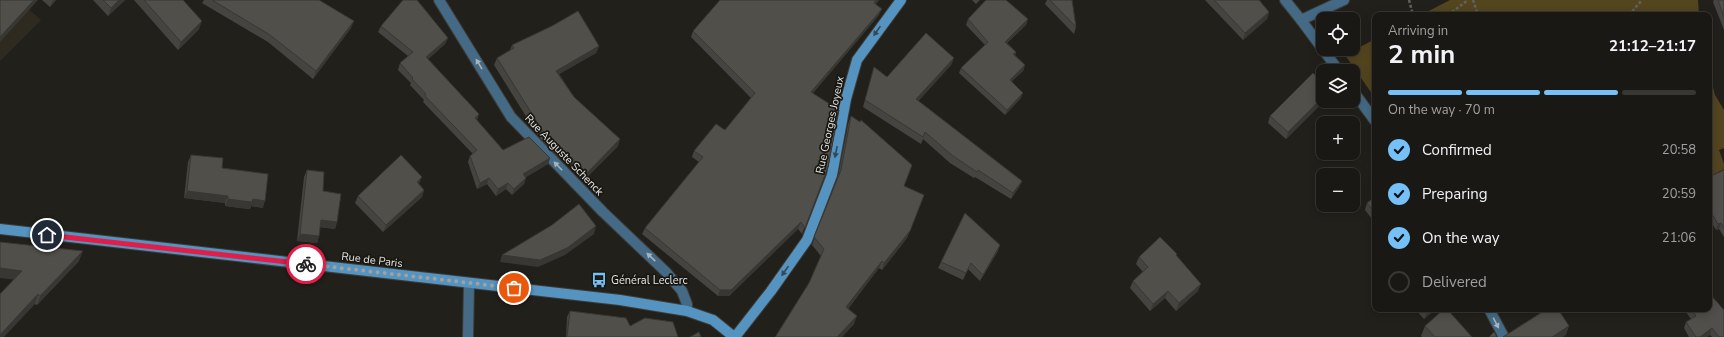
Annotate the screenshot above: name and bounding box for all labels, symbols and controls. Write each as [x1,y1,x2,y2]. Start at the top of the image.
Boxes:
map controls [1316,12,1360,212]
button: locate [1316,12,1360,56]
text: Arriving in [1388,22,1448,40]
one-way arrow [873,26,881,36]
text: 21:12–21:17 [1609,36,1696,56]
text: 2 min [1388,37,1455,72]
one-way arrow [475,58,482,70]
button: layers [1316,64,1360,108]
street label: Rue Georges Joyeux [812,75,848,175]
text: On the way · 70 m [1388,101,1495,119]
street label: Rue Auguste Schenck [521,111,607,199]
button: + [1316,116,1360,160]
icon: check [1388,139,1410,161]
text: Confirmed [1422,140,1492,160]
text: 20:58 [1662,141,1696,159]
one-way arrow [833,146,839,158]
one-way arrow [553,161,563,171]
button: − [1316,168,1360,212]
icon: check [1388,183,1410,205]
text: Preparing [1422,184,1487,204]
text: 20:59 [1662,185,1696,203]
pin [30,218,64,252]
icon: home [36,224,58,246]
icon: check [1388,227,1410,249]
text: On the way [1422,228,1500,248]
text: 21:06 [1662,229,1696,247]
courier [286,244,326,284]
street label: Rue de Paris [341,249,403,271]
icon: bike [295,253,317,275]
one-way arrow [646,253,656,262]
one-way arrow [781,265,789,276]
pin [497,271,531,305]
bus stop icon: Général Leclerc [590,271,608,289]
text: Delivered [1422,272,1487,292]
place label: Général Leclerc [611,273,688,288]
icon: bag [503,277,525,299]
one-way arrow [1493,317,1500,329]

